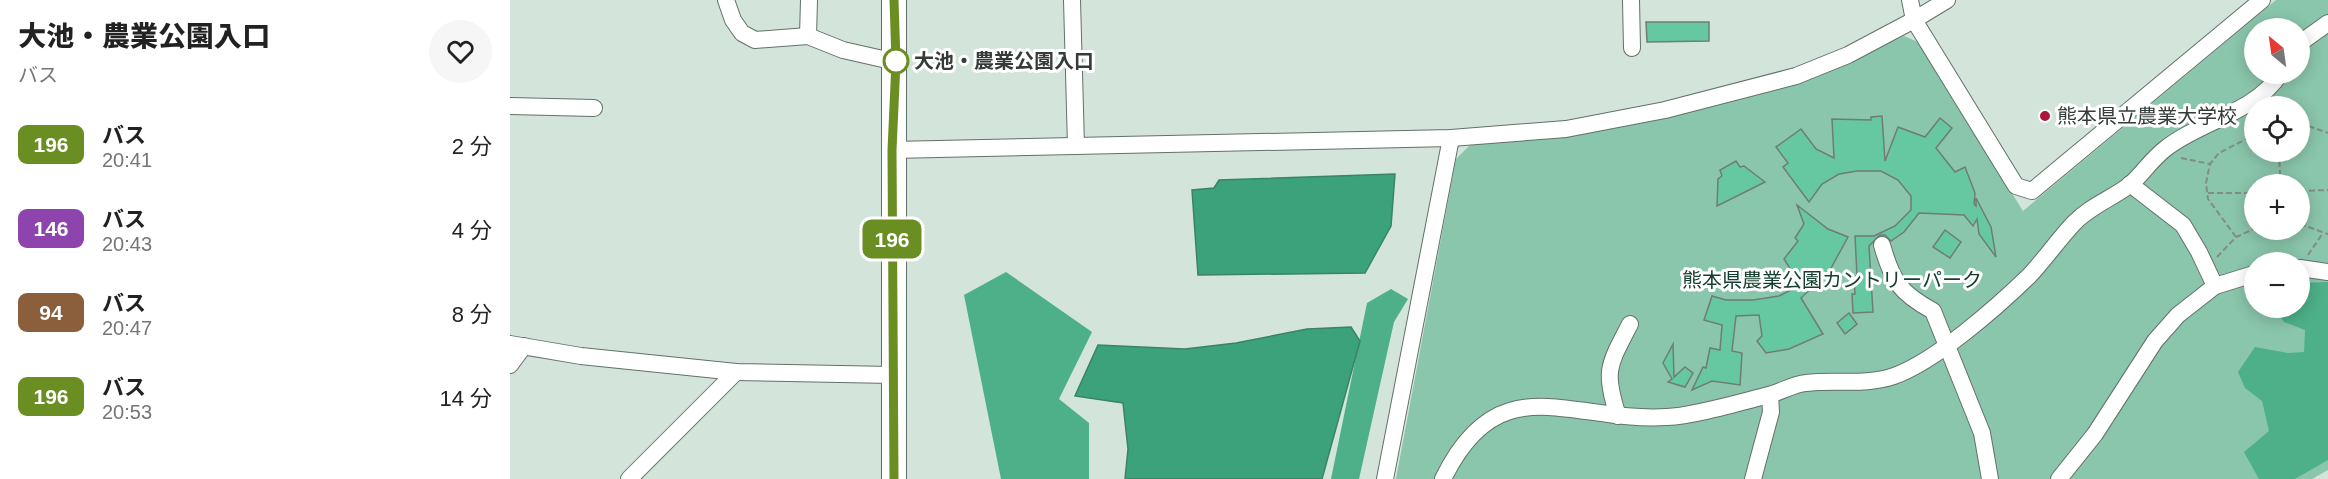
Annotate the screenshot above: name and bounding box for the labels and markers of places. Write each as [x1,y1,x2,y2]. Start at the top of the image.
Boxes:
marker: 大池・農業公園入口 [883,48,909,74]
place label: 大池・農業公園入口 [914,50,1094,72]
place label: 熊本県立農業大学校 [2057,105,2237,127]
marker: 熊本県立農業大学校 [2038,109,2052,123]

